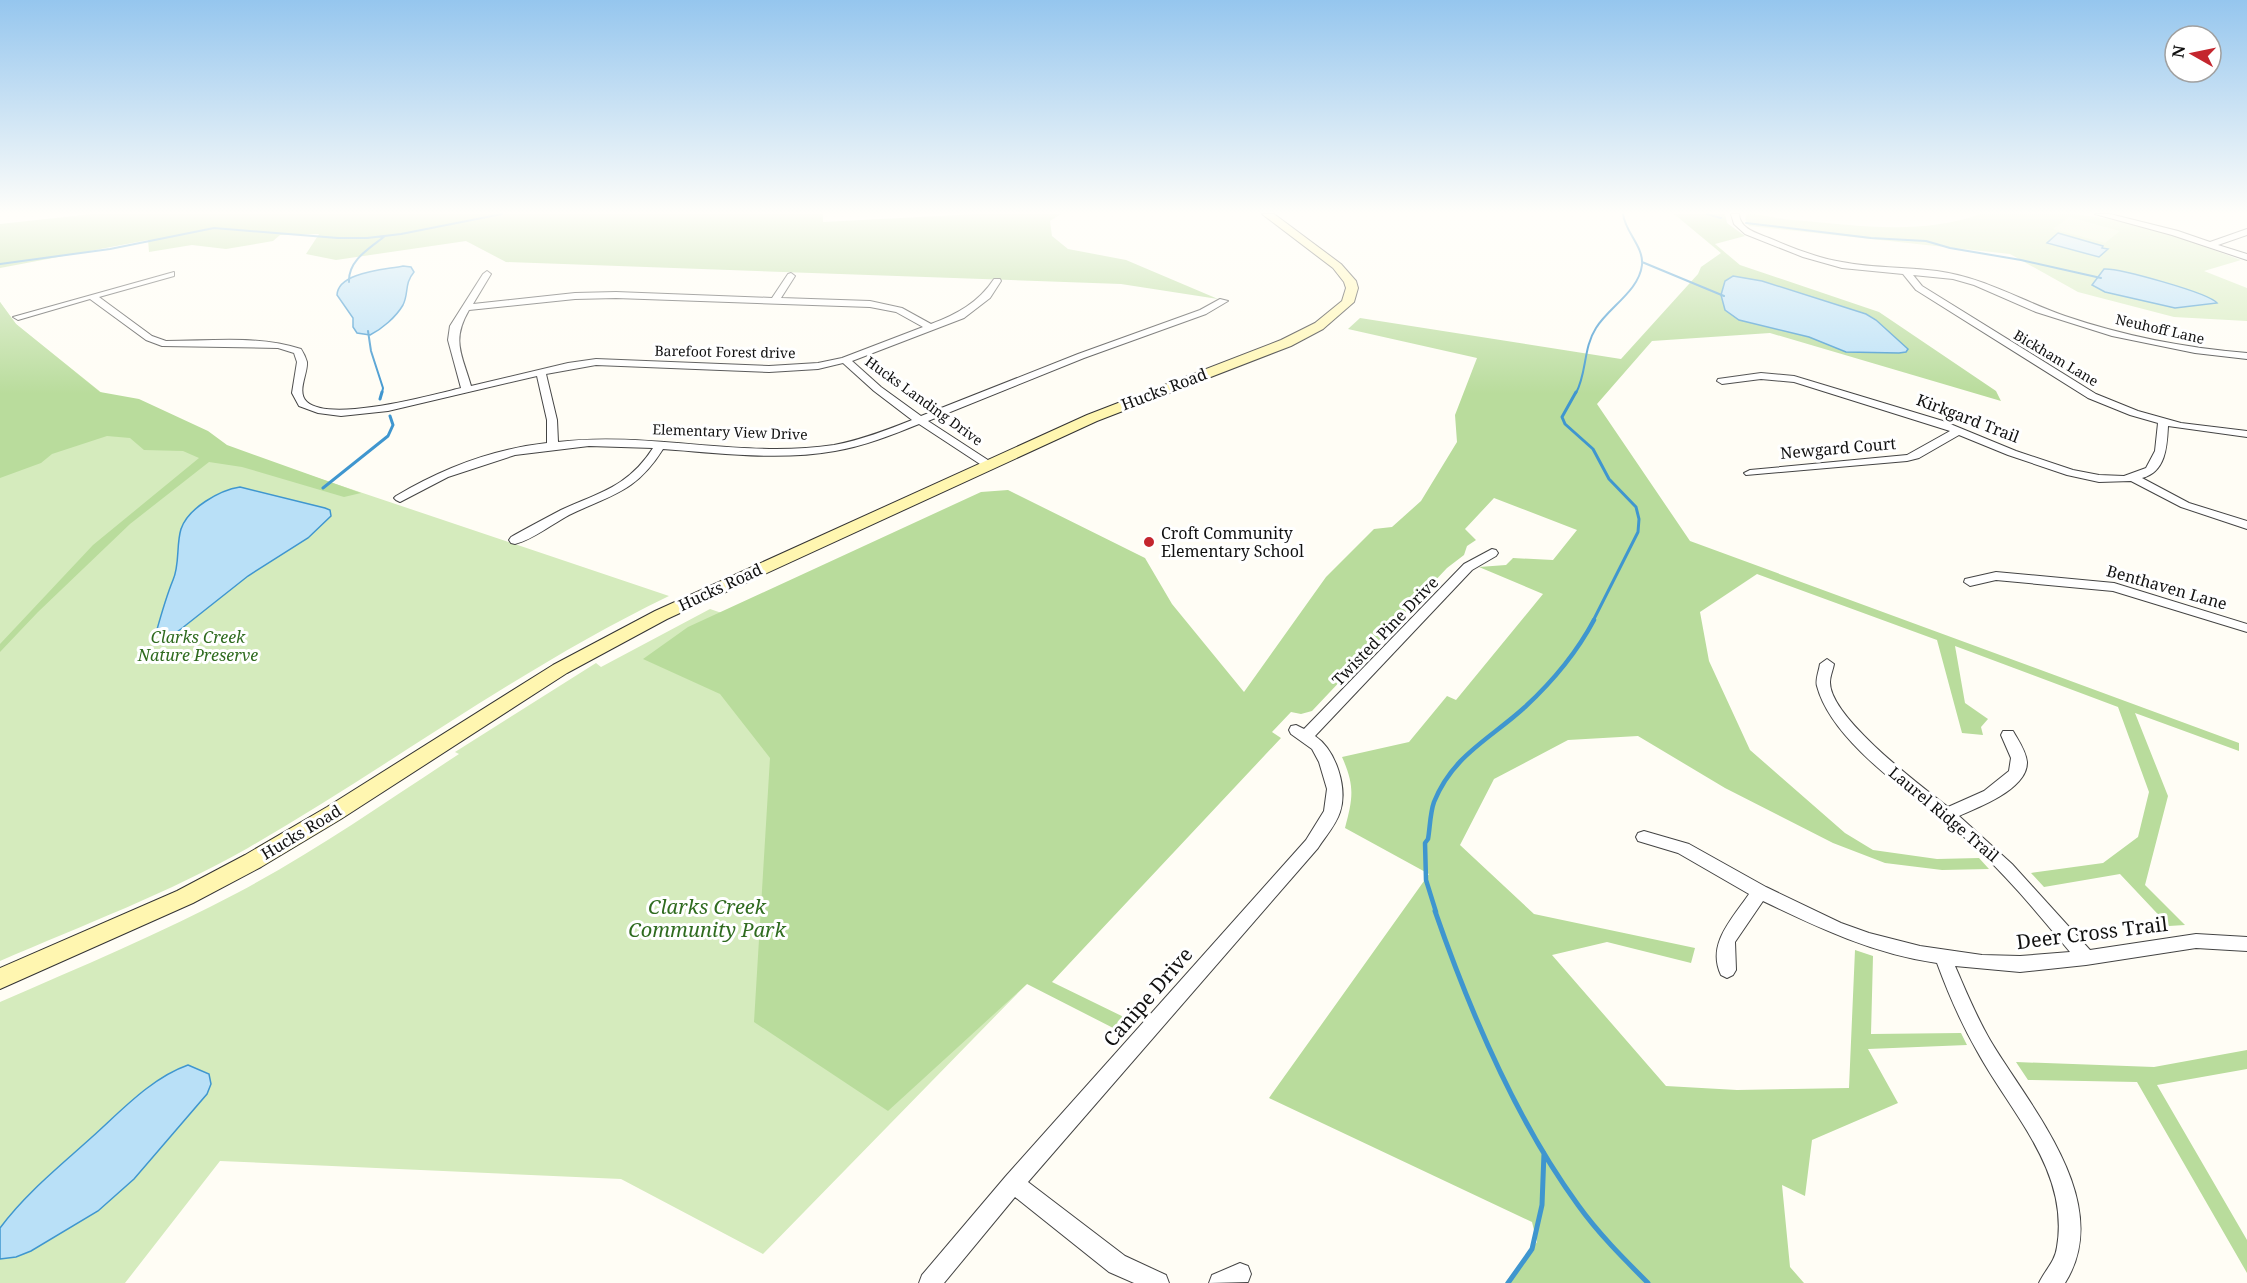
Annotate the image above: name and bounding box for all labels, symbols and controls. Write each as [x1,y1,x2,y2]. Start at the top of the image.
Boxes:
north arrow [2163,24,2223,84]
text: N [2166,43,2190,60]
street label: Neuhoff Lane [2114,309,2206,348]
street label: Bickham Lane [2010,325,2102,390]
street label: Barefoot Forest drive [654,341,796,362]
street label: Hucks Landing Drive [862,352,987,450]
street label: Hucks Road [1118,363,1210,415]
street label: Kirkgard Trail [1914,388,2022,448]
street label: Elementary View Drive [652,419,808,444]
street label: Newgard Court [1779,432,1897,464]
place label: Croft Community Elementary School [1161,522,1304,562]
marker: Croft Community Elementary School [1142,535,1156,549]
street label: Hucks Road [675,558,766,616]
street label: Benthaven Lane [2104,559,2230,615]
street label: Twisted Pine Drive [1327,572,1443,690]
park label: Clarks Creek Nature Preserve [137,626,258,666]
street label: Laurel Ridge Trail [1884,761,2004,867]
street label: Hucks Road [257,799,345,865]
park label: Clarks Creek Community Park [628,893,786,943]
street label: Deer Cross Trail [2015,910,2169,955]
street label: Canipe Drive [1097,941,1198,1052]

